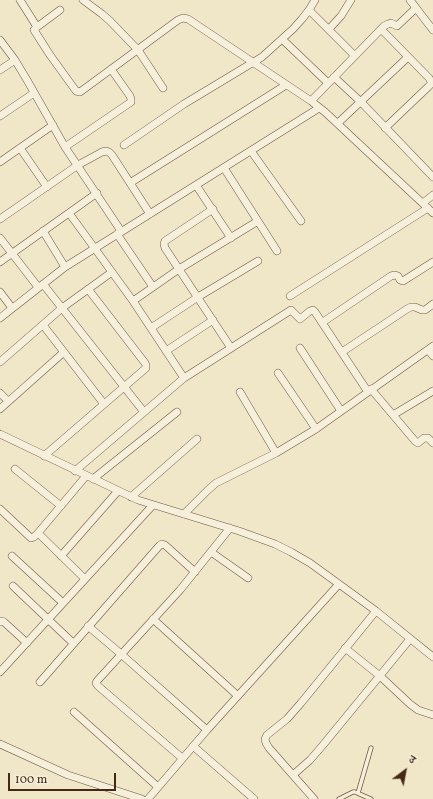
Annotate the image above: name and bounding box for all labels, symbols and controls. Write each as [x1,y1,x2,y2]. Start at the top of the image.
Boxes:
north arrow [385,751,425,791]
text: उ [405,753,418,768]
scale bar [10,765,118,791]
text: 100 m [15,772,47,788]

